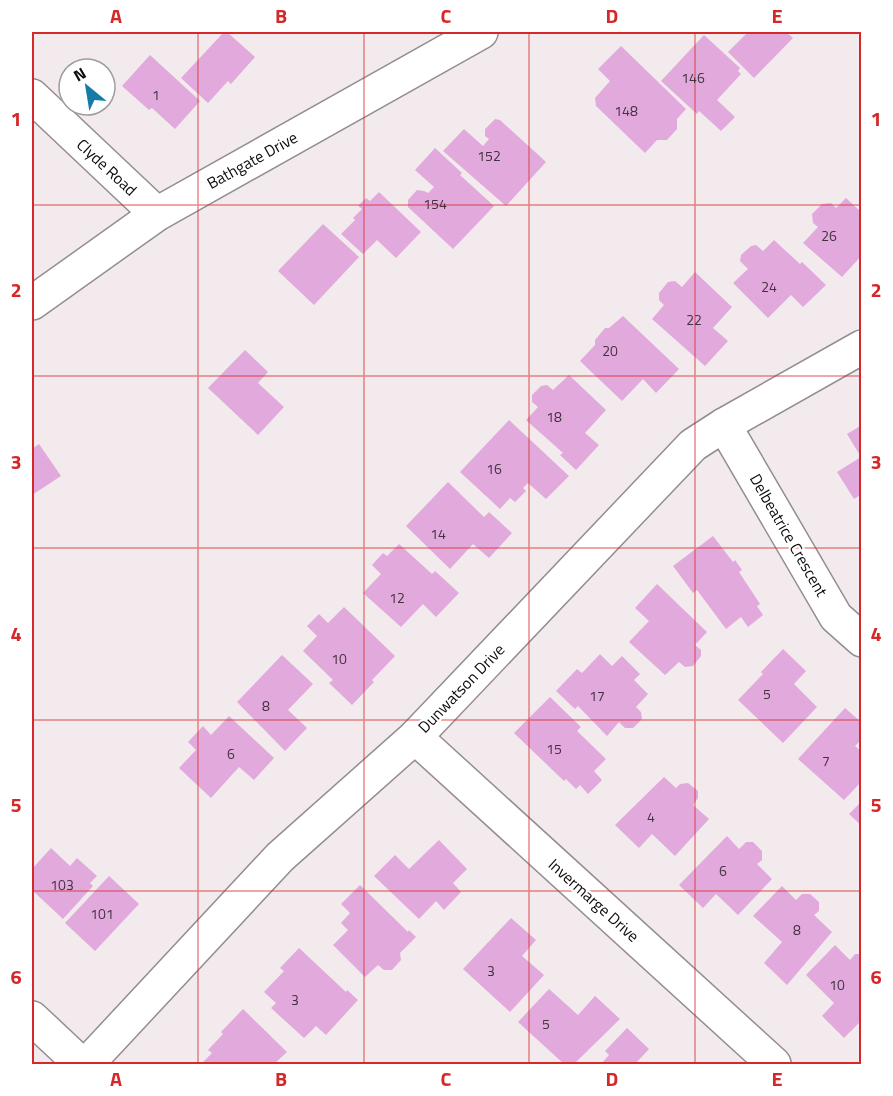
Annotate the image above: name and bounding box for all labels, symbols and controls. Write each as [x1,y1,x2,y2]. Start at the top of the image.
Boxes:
text: A [110,0,122,31]
text: B [275,0,287,31]
text: C [441,0,452,31]
text: D [606,0,618,31]
text: E [771,0,783,31]
north arrow [57,57,117,117]
text: N [69,61,90,87]
house number: 146 [681,67,705,88]
house number: 1 [152,84,160,105]
house number: 148 [614,100,638,121]
text: 1 [10,103,22,134]
text: 1 [870,103,882,134]
street label: Bathgate Drive [202,125,302,195]
street label: Clyde Road [71,133,143,201]
house number: 152 [477,145,501,166]
house number: 154 [423,193,447,214]
house number: 26 [821,225,837,246]
text: 2 [10,274,22,305]
text: 2 [870,274,882,305]
house number: 24 [761,276,777,297]
house number: 22 [686,309,702,330]
house number: 20 [602,340,618,361]
house number: 18 [546,406,562,427]
text: 3 [10,446,22,477]
text: 3 [870,446,882,477]
house number: 16 [486,458,502,479]
street label: Delbeatrice Crescent [744,469,834,601]
house number: 14 [430,523,446,544]
house number: 12 [389,587,405,608]
text: 4 [10,618,22,649]
text: 4 [870,618,882,649]
street label: Dunwatson Drive [412,638,510,738]
house number: 10 [331,648,347,669]
house number: 5 [763,683,771,704]
house number: 17 [589,685,605,706]
house number: 8 [262,695,270,716]
house number: 15 [546,738,562,759]
house number: 6 [227,743,235,764]
house number: 7 [822,750,830,771]
text: 5 [10,789,22,820]
text: 5 [870,789,882,820]
house number: 4 [647,806,655,827]
street label: Invermarge Drive [543,853,645,947]
house number: 6 [719,860,727,881]
house number: 103 [50,874,74,895]
house number: 101 [90,903,114,924]
house number: 8 [793,919,801,940]
house number: 3 [487,960,495,981]
text: 6 [10,961,22,992]
text: 6 [870,961,882,992]
house number: 10 [829,974,845,995]
house number: 3 [291,989,299,1010]
house number: 5 [542,1013,550,1034]
text: A [110,1063,122,1094]
text: B [275,1063,287,1094]
text: C [441,1063,452,1094]
text: D [606,1063,618,1094]
text: E [771,1063,783,1094]

